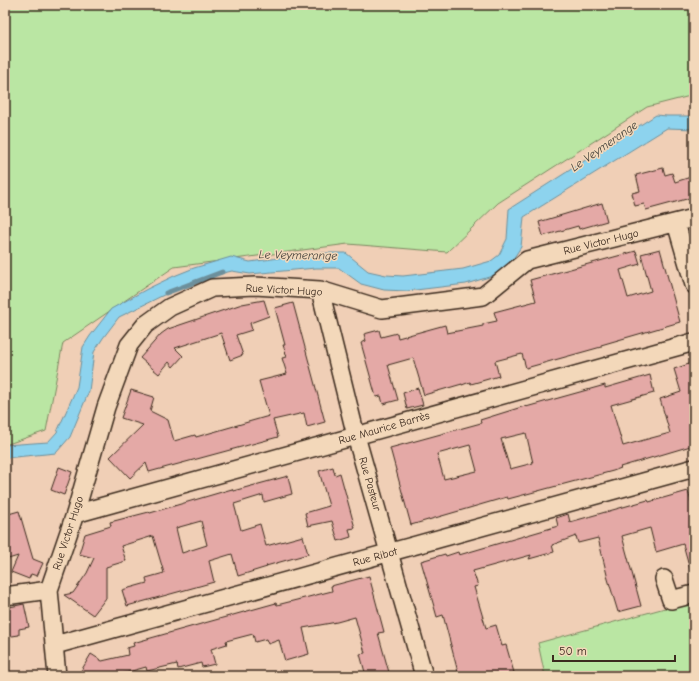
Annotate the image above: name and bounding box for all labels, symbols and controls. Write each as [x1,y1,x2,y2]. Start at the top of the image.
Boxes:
water label: Le Veymerange [568,118,640,174]
street label: Rue Victor Hugo [562,226,640,258]
water label: Le Veymerange [258,247,338,263]
street label: Rue Victor Hugo [245,281,323,299]
street label: Rue Maurice Barrès [337,409,431,447]
street label: Rue Pasteur [356,455,384,513]
street label: Rue Victor Hugo [50,494,86,572]
street label: Rue Ribot [352,545,399,569]
scale bar [553,637,675,663]
text: 50 m [559,644,587,658]

